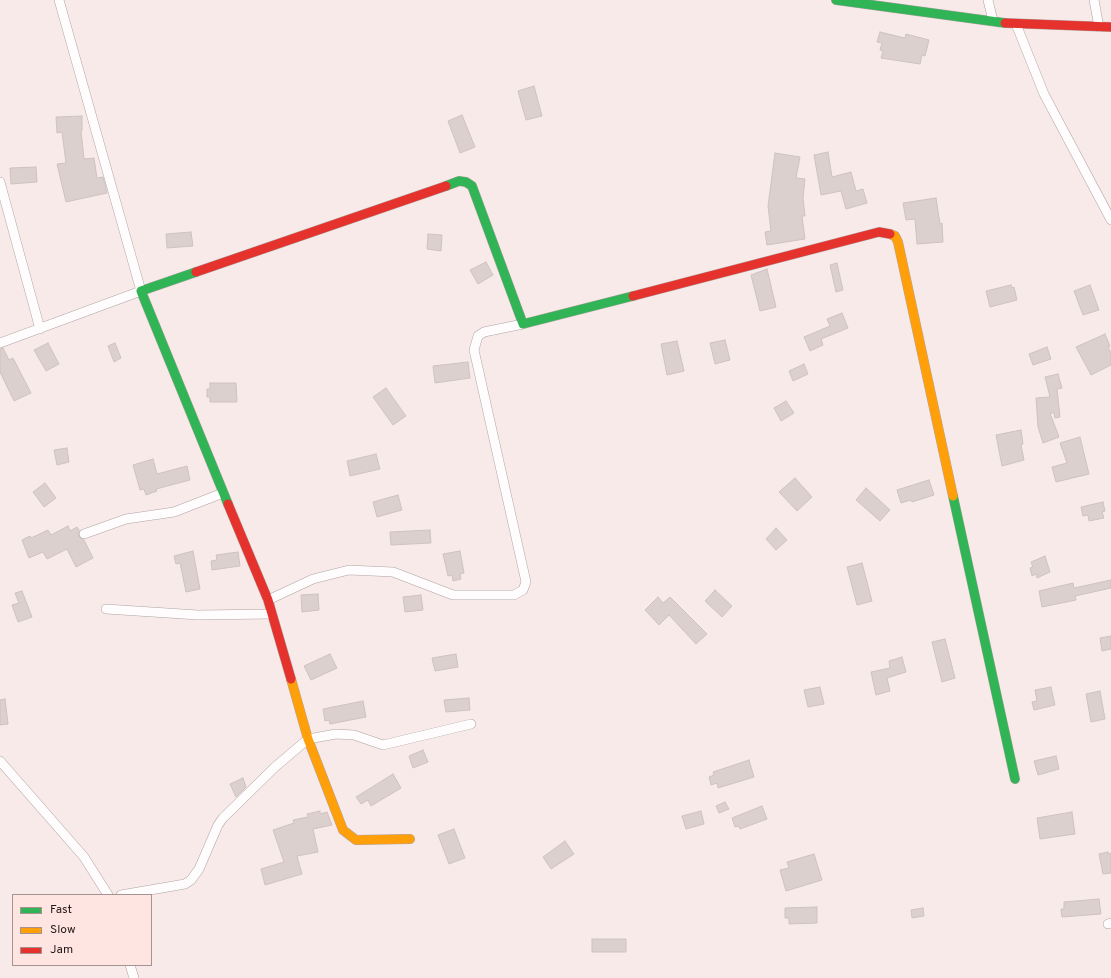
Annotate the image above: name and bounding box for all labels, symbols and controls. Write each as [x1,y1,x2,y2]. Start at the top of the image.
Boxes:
legend [12,894,152,966]
text: Fast [50,902,72,918]
text: Slow [50,922,76,938]
text: Jam [50,942,73,958]

